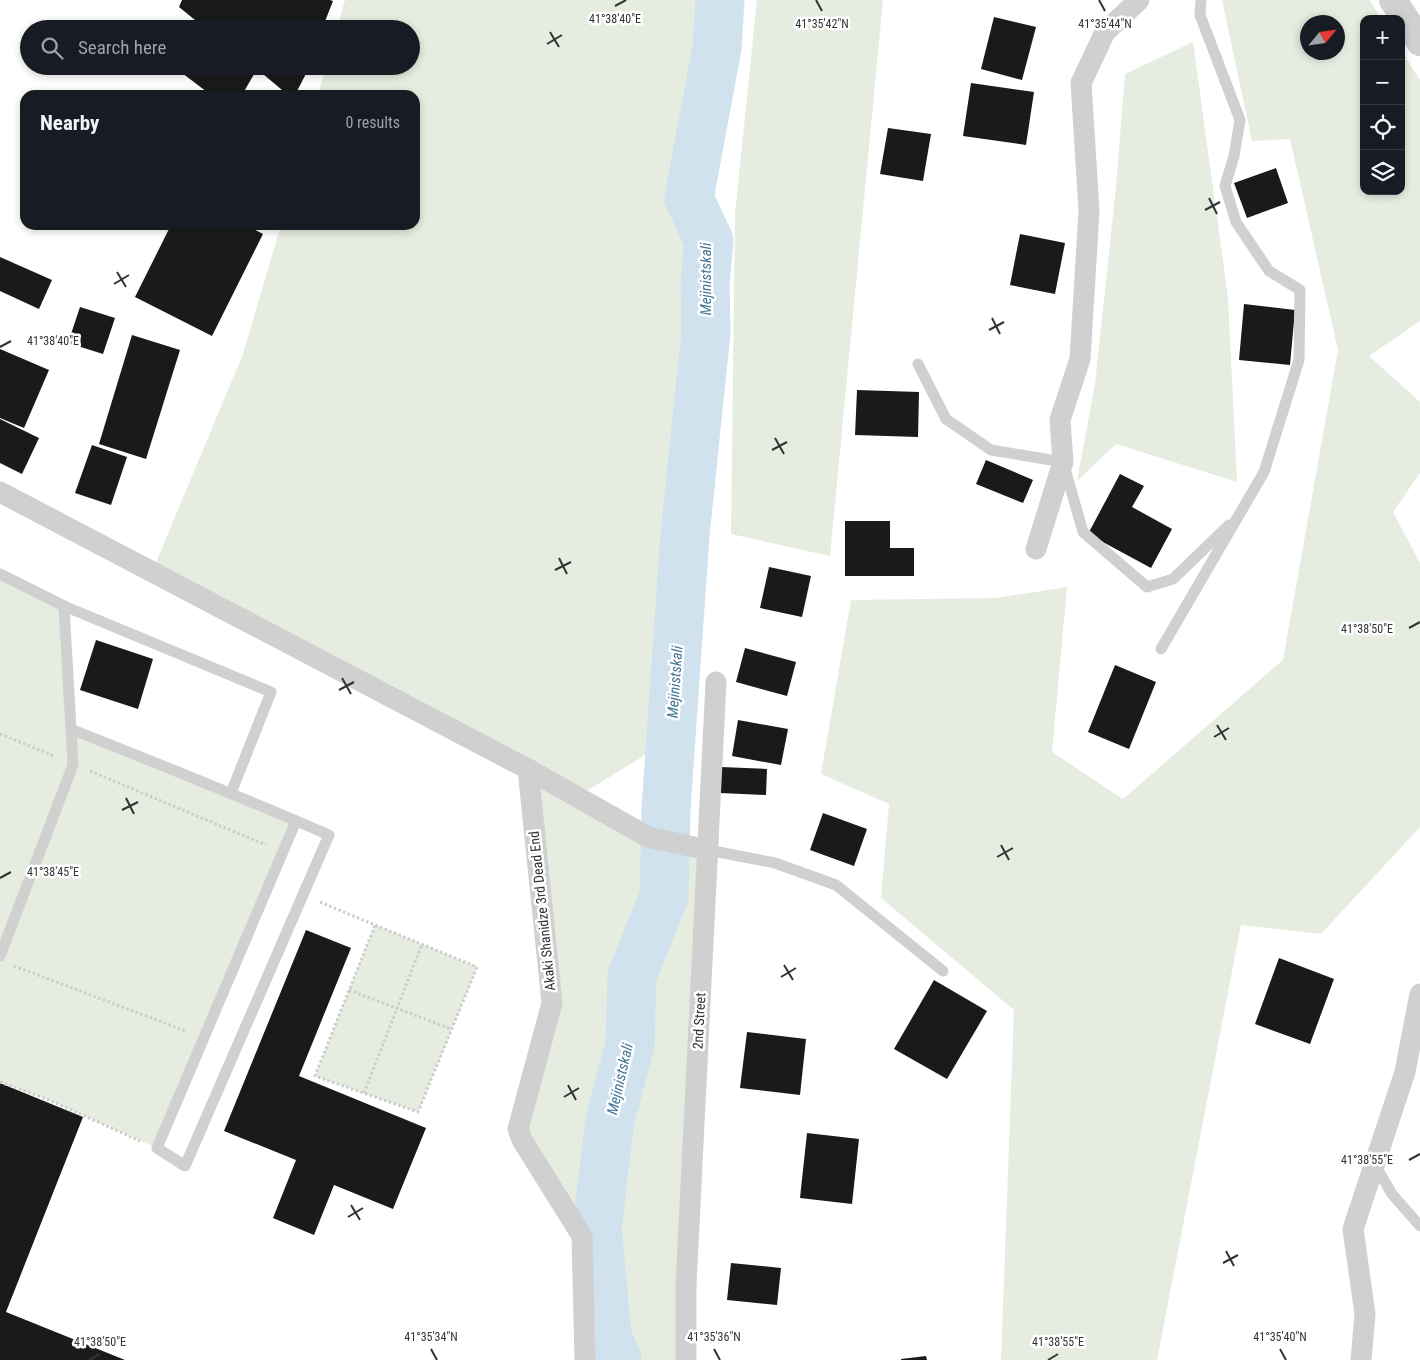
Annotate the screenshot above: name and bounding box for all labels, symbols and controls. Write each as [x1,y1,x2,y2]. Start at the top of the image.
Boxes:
text: 41°38'40"E [589,12,641,26]
north arrow [1300,15,1345,60]
map controls [1360,15,1405,195]
button: + [1360,15,1405,60]
text: 41°35'42"N [795,17,849,31]
text: 41°35'44"N [1078,17,1132,31]
search box [20,20,420,75]
icon: search [38,34,66,62]
text: Search here [78,36,166,59]
button: − [1360,60,1405,105]
button: locate [1360,105,1405,150]
text: Nearby [40,111,99,135]
text: 0 results [345,113,400,132]
button: layers [1360,150,1405,195]
water label: Mejinistskali [697,242,715,315]
text: 41°38'40"E [27,334,79,348]
text: 41°38'50"E [1341,622,1393,636]
water label: Mejinistskali [663,645,687,719]
street label: Akaki Shanidze 3rd Dead End [526,830,558,992]
text: 41°38'45"E [27,865,79,879]
street label: 2nd Street [690,992,708,1050]
water label: Mejinistskali [603,1041,637,1116]
text: 41°38'55"E [1341,1153,1393,1167]
text: 41°35'34"N [404,1330,458,1344]
text: 41°35'36"N [687,1330,741,1344]
text: 41°35'40"N [1253,1330,1307,1344]
text: 41°38'50"E [74,1335,126,1349]
text: 41°38'55"E [1032,1335,1084,1349]

